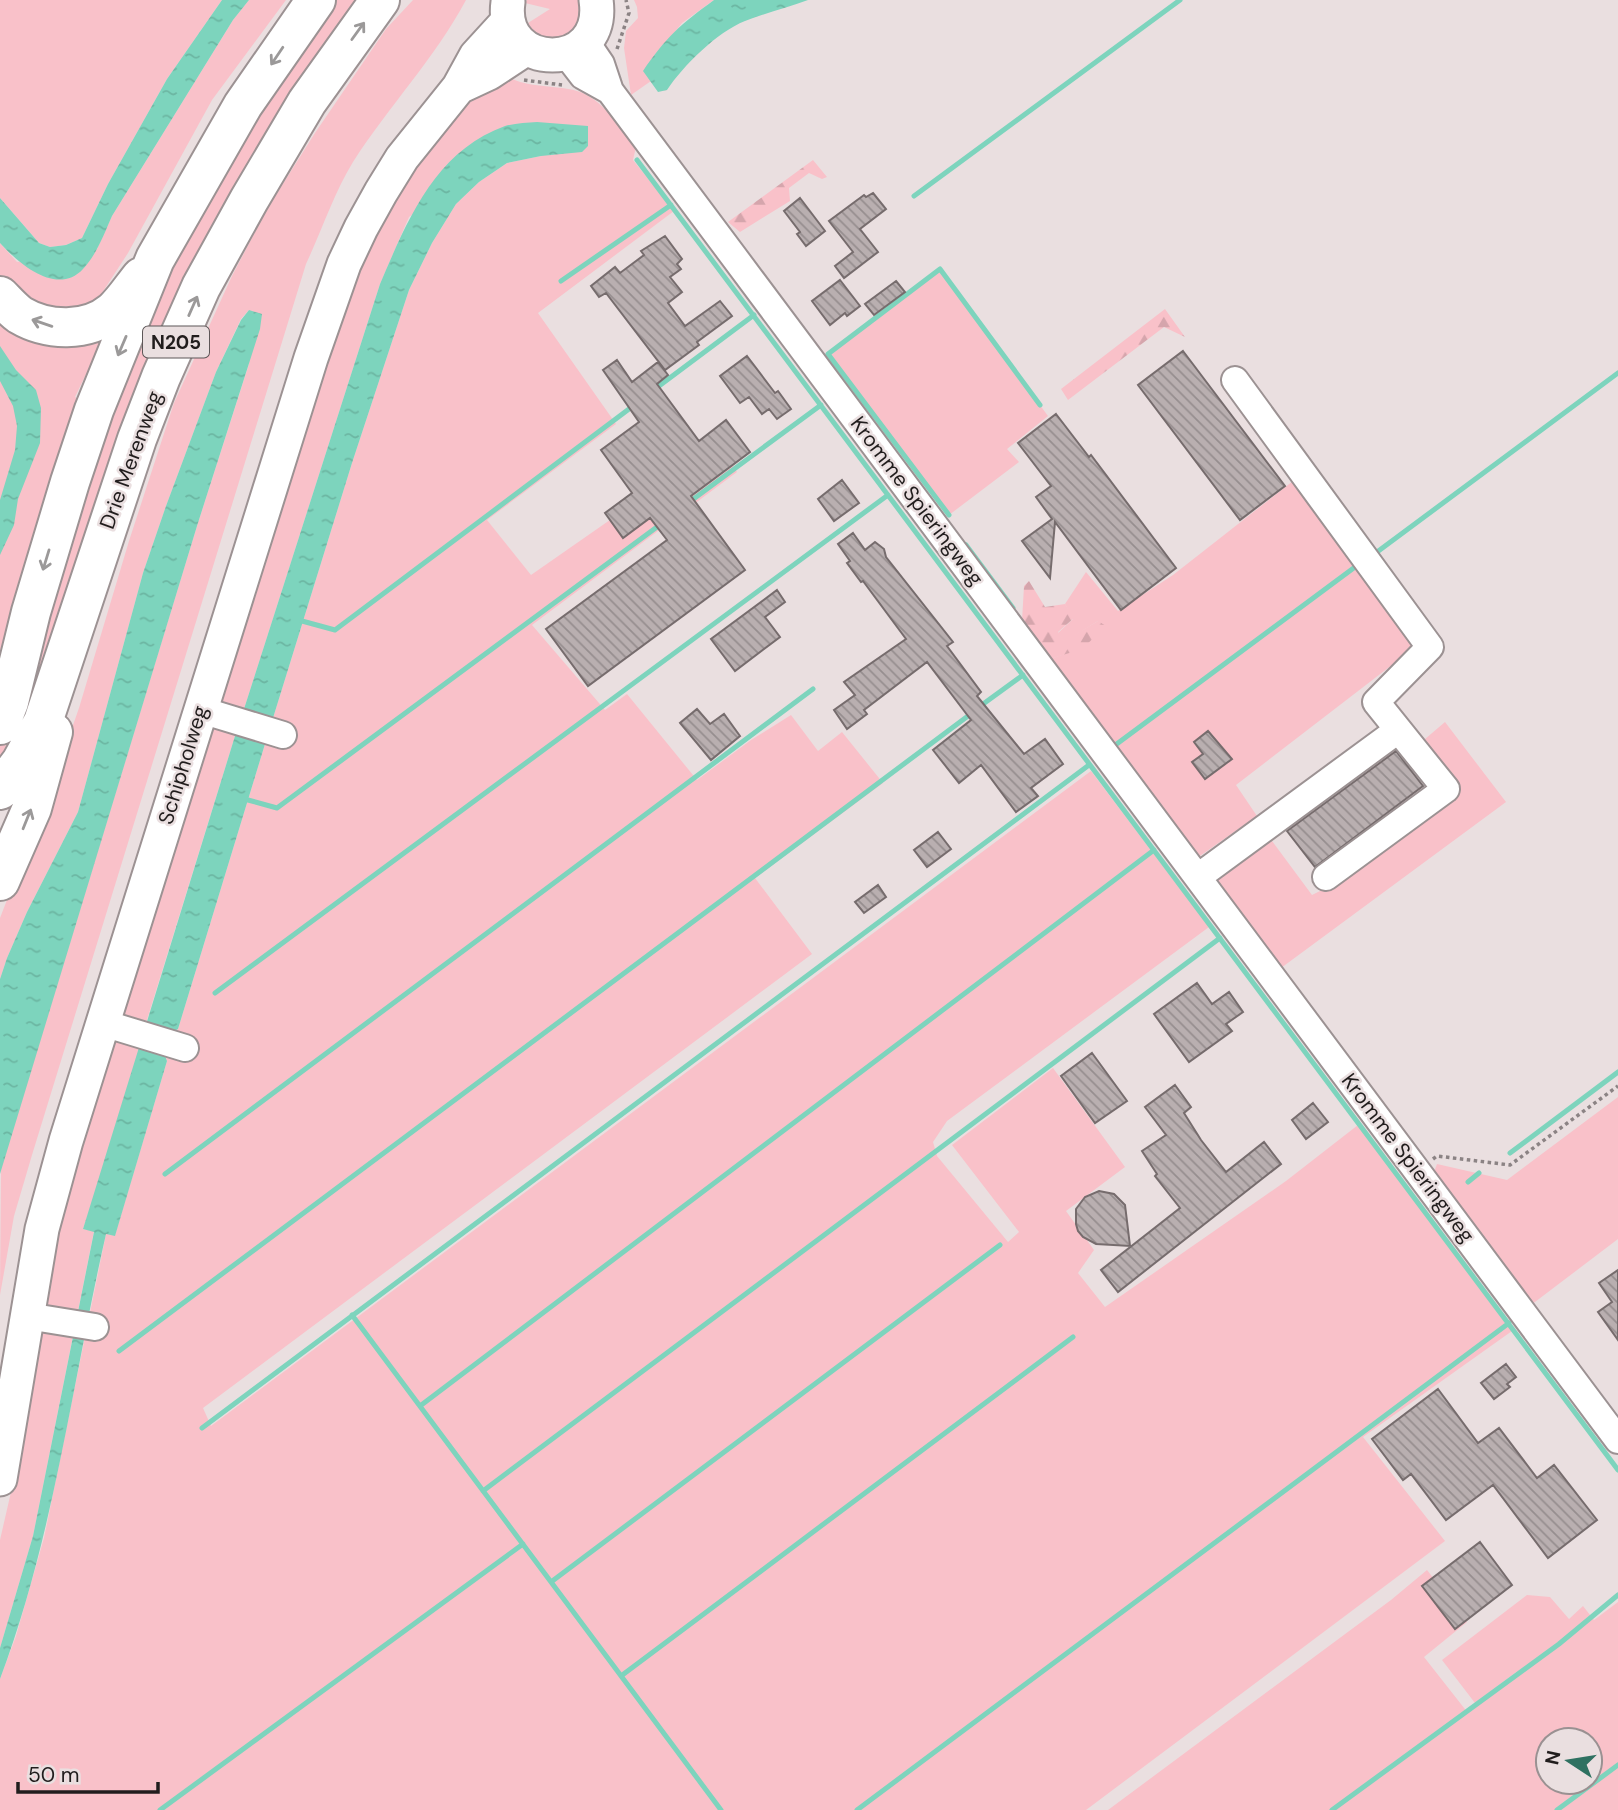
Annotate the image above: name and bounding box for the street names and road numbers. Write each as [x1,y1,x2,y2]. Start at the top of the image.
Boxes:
road number: N205 [143,326,209,358]
street label: Drie Merenweg [93,387,169,533]
street label: Kromme Spieringweg [844,411,990,592]
street label: Schipholweg [152,702,214,828]
street label: Kromme Spieringweg [1335,1068,1481,1249]

